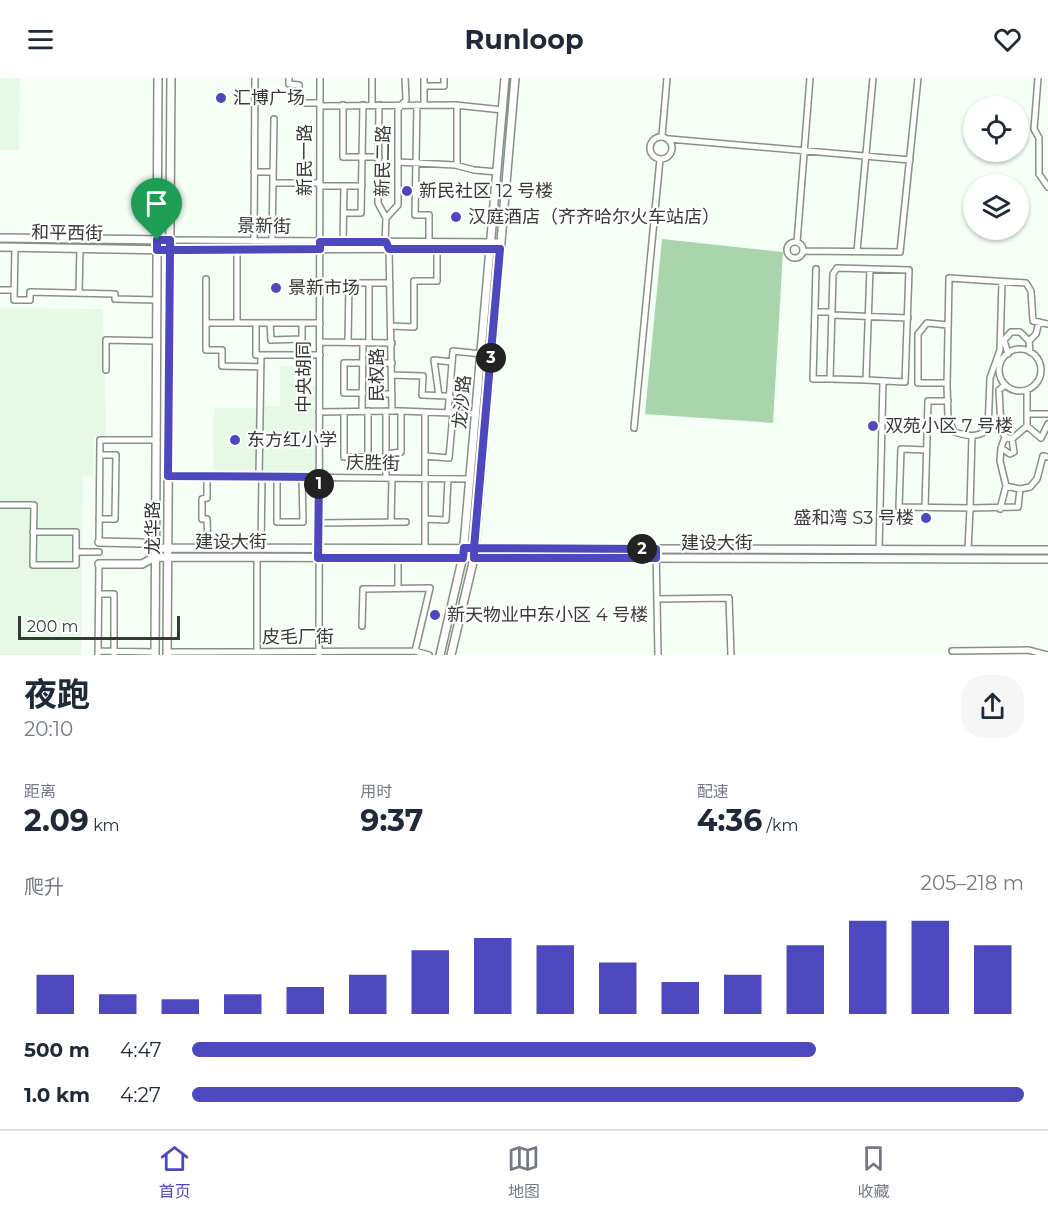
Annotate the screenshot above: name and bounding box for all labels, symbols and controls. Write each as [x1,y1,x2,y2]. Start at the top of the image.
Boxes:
icon: menu [24,23,57,56]
text: Runloop [464,23,584,56]
icon: heart [991,23,1024,56]
place label: 汇博广场 [233,87,305,109]
marker: 汇博广场 [214,91,228,105]
map controls [963,96,1029,240]
button: locate [963,96,1029,162]
street label: 新民一路 [294,124,316,196]
street label: 新民二路 [371,125,395,197]
button: layers [963,174,1029,240]
pin [131,178,182,240]
place label: 新民社区 12 号楼 [419,180,553,202]
marker: 新民社区 12 号楼 [400,184,414,198]
icon: arrive [140,187,173,220]
place label: 汉庭酒店（齐齐哈尔火车站店） [468,206,720,228]
marker: 汉庭酒店（齐齐哈尔火车站店） [449,210,463,224]
street label: 景新街 [237,215,291,237]
street label: 和平西街 [31,221,103,245]
place label: 景新市场 [288,277,360,299]
marker: 景新市场 [269,281,283,295]
street label: 中央胡同 [293,341,315,413]
pin: 3 [476,343,506,373]
street label: 民权路 [366,348,388,402]
text: 3 [486,348,496,367]
street label: 龙沙路 [449,374,475,430]
place label: 双苑小区 7 号楼 [885,415,1013,437]
marker: 双苑小区 7 号楼 [866,419,880,433]
place label: 东方红小学 [247,429,337,451]
marker: 东方红小学 [228,433,242,447]
street label: 庆胜街 [346,452,400,474]
pin: 1 [304,469,334,499]
text: 1 [316,474,322,493]
street label: 龙华路 [142,501,164,555]
place label: 盛和湾 S3 号楼 [793,507,914,529]
marker: 盛和湾 S3 号楼 [919,511,933,525]
street label: 建设大街 [195,531,267,553]
street label: 建设大街 [681,532,753,554]
pin: 2 [627,534,657,564]
text: 2 [637,539,647,558]
place label: 新天物业中东小区 4 号楼 [447,604,648,626]
marker: 新天物业中东小区 4 号楼 [428,608,442,622]
scale bar [18,613,180,640]
text: 200 m [27,617,78,636]
street label: 皮毛厂街 [262,626,334,648]
text: 夜跑 [24,674,90,714]
button: share [961,675,1024,738]
text: 20:10 [24,717,73,741]
text: 距离 [24,782,56,801]
text: 用时 [360,782,392,801]
text: 配速 [697,782,729,801]
text: 2.09 [24,802,89,839]
text: 9:37 [360,802,423,839]
text: 4:36 [697,802,762,839]
text: km [89,816,120,835]
text: /km [762,816,798,835]
text: 205–218 m [921,871,1024,895]
text: 爬升 [24,875,64,899]
text: 500 m [24,1038,90,1062]
text: 4:47 [120,1038,162,1062]
text: 1.0 km [24,1083,90,1107]
text: 4:27 [120,1083,161,1107]
tab: 首页 [158,1142,191,1202]
tab: 地图 [507,1142,540,1202]
tab: 收藏 [857,1142,890,1202]

